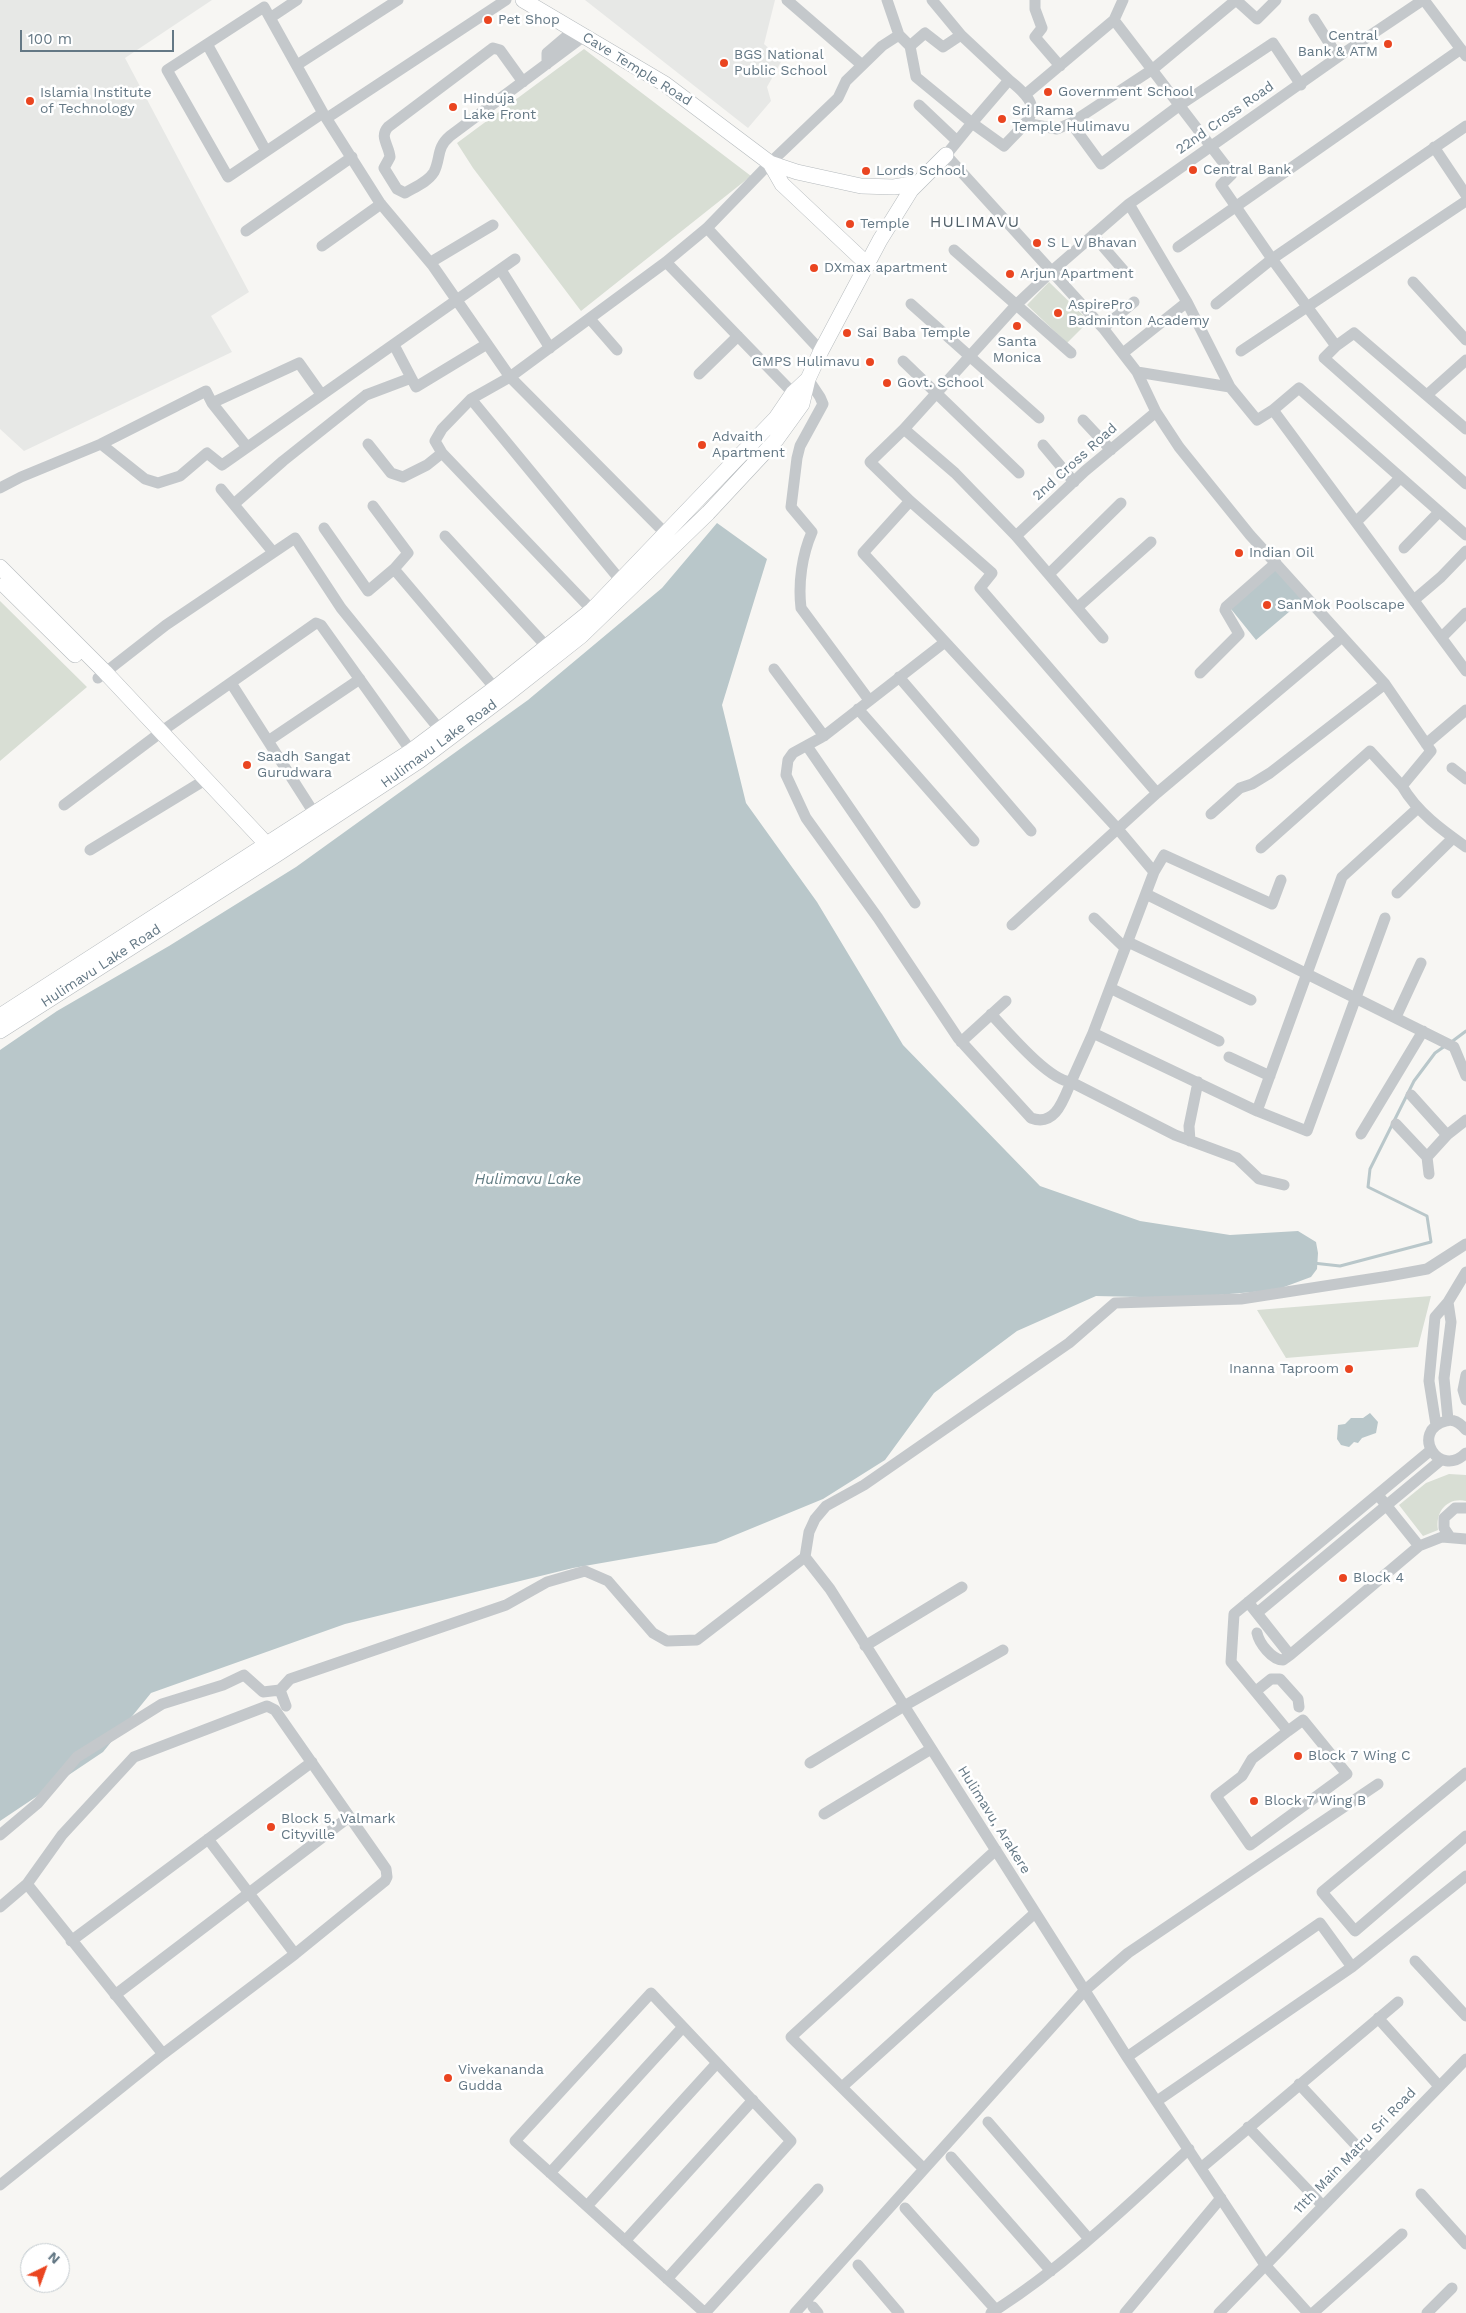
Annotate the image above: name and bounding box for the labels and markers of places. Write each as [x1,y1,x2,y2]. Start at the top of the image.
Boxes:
place label: Pet Shop [498,12,560,28]
marker: Pet Shop [482,14,494,26]
place label: Central Bank & ATM [1298,28,1378,60]
marker: Central Bank & ATM [1382,38,1394,50]
place label: BGS National Public School [734,47,827,80]
marker: BGS National Public School [718,57,730,69]
place label: Government School [1058,84,1193,100]
place label: Islamia Institute of Technology [40,85,152,118]
marker: Government School [1042,86,1054,98]
place label: Hinduja Lake Front [463,91,536,124]
marker: Islamia Institute of Technology [24,95,36,107]
marker: Hinduja Lake Front [447,101,459,113]
place label: Sri Rama Temple Hulimavu [1012,103,1130,136]
marker: Sri Rama Temple Hulimavu [996,113,1008,125]
place label: Central Bank [1203,162,1291,178]
place label: Lords School [876,163,966,179]
marker: Central Bank [1187,164,1199,176]
marker: Lords School [860,165,872,177]
place label: Temple [860,216,909,232]
marker: Temple [844,218,856,230]
place label: S L V Bhavan [1047,235,1137,251]
marker: S L V Bhavan [1031,237,1043,249]
place label: DXmax apartment [824,260,947,276]
marker: DXmax apartment [808,262,820,274]
place label: Arjun Apartment [1020,266,1134,282]
marker: Arjun Apartment [1004,268,1016,280]
place label: AspirePro Badminton Academy [1068,297,1209,330]
marker: AspirePro Badminton Academy [1052,307,1064,319]
marker: Santa Monica [1011,320,1023,332]
place label: Sai Baba Temple [857,325,970,341]
marker: Sai Baba Temple [841,327,853,339]
place label: Santa Monica [993,334,1041,367]
place label: GMPS Hulimavu [752,354,860,370]
marker: GMPS Hulimavu [864,356,876,368]
place label: Govt. School [897,375,984,391]
marker: Govt. School [881,377,893,389]
place label: Advaith Apartment [712,429,785,462]
marker: Advaith Apartment [696,439,708,451]
place label: Indian Oil [1249,545,1314,561]
marker: Indian Oil [1233,547,1245,559]
place label: SanMok Poolscape [1277,597,1405,613]
marker: SanMok Poolscape [1261,599,1273,611]
place label: Saadh Sangat Gurudwara [257,749,350,782]
marker: Saadh Sangat Gurudwara [241,759,253,771]
place label: Inanna Taproom [1229,1361,1339,1377]
marker: Inanna Taproom [1343,1363,1355,1375]
place label: Block 4 [1353,1570,1404,1586]
marker: Block 4 [1337,1572,1349,1584]
place label: Block 7 Wing C [1308,1748,1411,1764]
marker: Block 7 Wing C [1292,1750,1304,1762]
place label: Block 7 Wing B [1264,1793,1366,1809]
marker: Block 7 Wing B [1248,1795,1260,1807]
place label: Block 5, Valmark Cityville [281,1811,395,1844]
marker: Block 5, Valmark Cityville [265,1821,277,1833]
place label: Vivekananda Gudda [458,2062,544,2094]
marker: Vivekananda Gudda [442,2072,454,2084]

